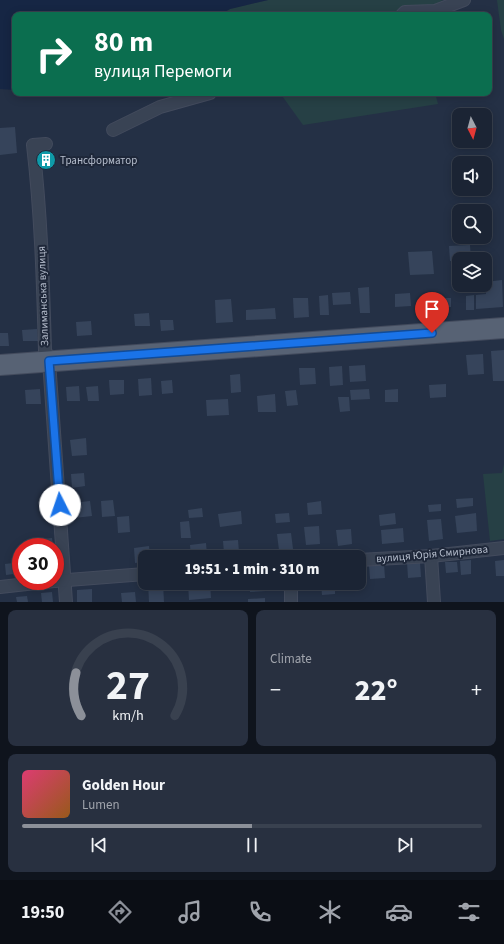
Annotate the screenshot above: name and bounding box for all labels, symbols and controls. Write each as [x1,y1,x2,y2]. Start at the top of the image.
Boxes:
text: 80 m [94,22,153,62]
icon: right [28,28,80,80]
text: вулиця Перемоги [94,59,232,84]
north arrow [452,108,492,148]
map controls [452,108,492,292]
building icon: Трансформатор [35,149,57,171]
place label: Трансформатор [60,153,137,168]
button: sound [452,156,492,196]
button: search [452,204,492,244]
street label: Залиманська вулиця [34,246,52,346]
button: layers [452,252,492,292]
pin [415,292,449,333]
icon: arrive [421,298,443,320]
position arrow [39,484,81,526]
speed limit sign: 30 [12,538,64,590]
street label: вулиця Юрія Смирнова [375,542,489,566]
text: 19:51 · 1 min · 310 m [185,559,319,580]
text: Climate [270,650,312,668]
text: 27 [106,656,150,716]
text: 22° [354,669,398,712]
text: − [270,674,281,706]
text: + [471,674,482,706]
text: km/h [112,705,144,726]
text: Golden Hour [82,775,165,796]
text: Lumen [82,796,120,814]
icon: previous [88,834,110,856]
icon: pause [241,834,263,856]
icon: next [394,834,416,856]
icon: directions [106,898,134,926]
icon: music [176,898,204,926]
icon: phone [246,898,274,926]
icon: climate [316,898,344,926]
icon: car [385,898,413,926]
icon: filters [455,898,483,926]
text: 19:50 [21,900,64,925]

